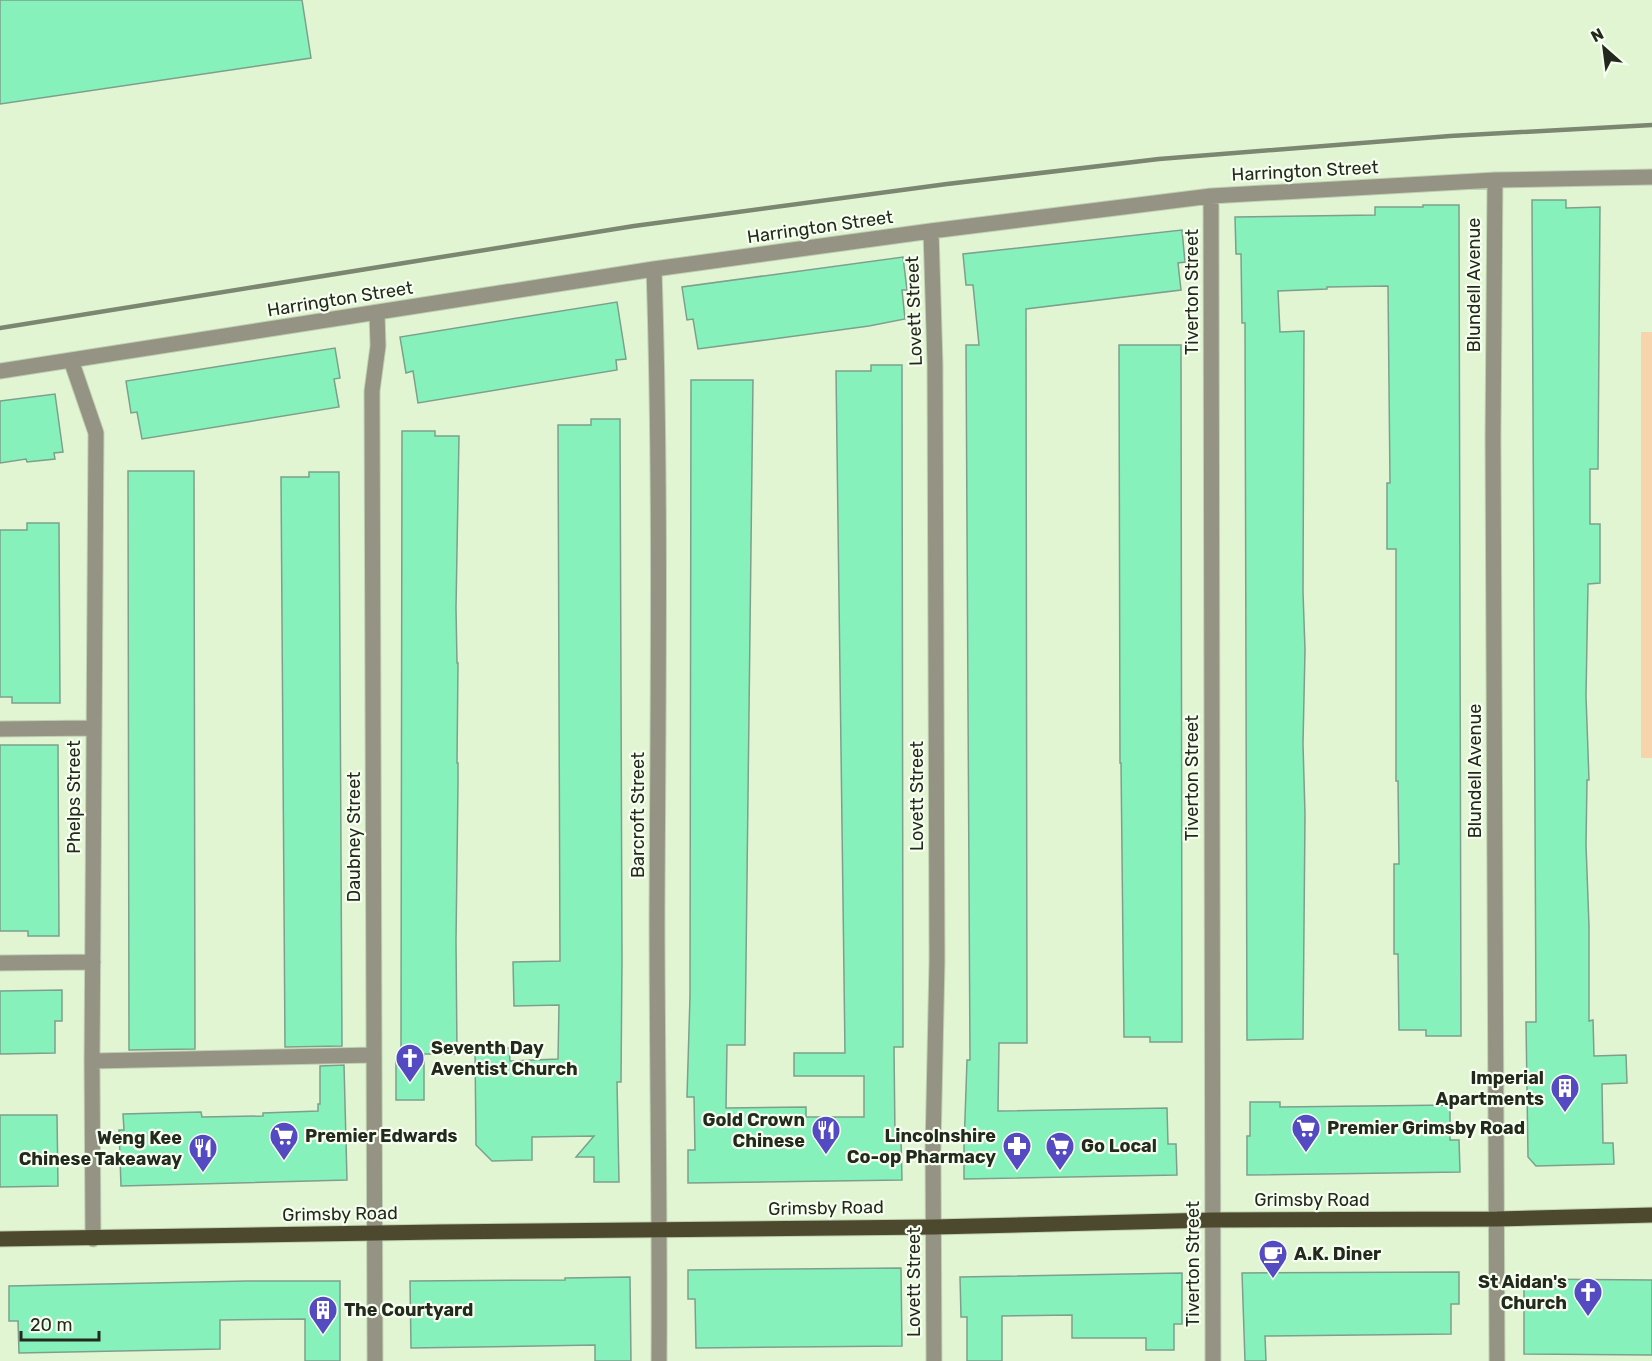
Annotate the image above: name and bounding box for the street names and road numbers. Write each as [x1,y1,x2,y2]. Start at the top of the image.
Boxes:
street label: Harrington Street [1231,156,1379,186]
street label: Harrington Street [746,206,894,248]
street label: Blundell Avenue [1463,218,1485,352]
street label: Tiverton Street [1181,229,1203,355]
street label: Lovett Street [901,256,927,366]
street label: Harrington Street [266,277,414,321]
street label: Blundell Avenue [1464,704,1486,838]
street label: Tiverton Street [1181,715,1203,841]
street label: Phelps Street [63,740,85,854]
street label: Lovett Street [906,741,928,851]
street label: Barcroft Street [627,752,649,878]
street label: Daubney Street [343,772,365,902]
street label: Grimsby Road [1254,1189,1370,1211]
street label: Grimsby Road [768,1196,884,1220]
street label: Tiverton Street [1182,1201,1204,1327]
street label: Grimsby Road [282,1202,398,1226]
street label: Lovett Street [903,1227,925,1337]

